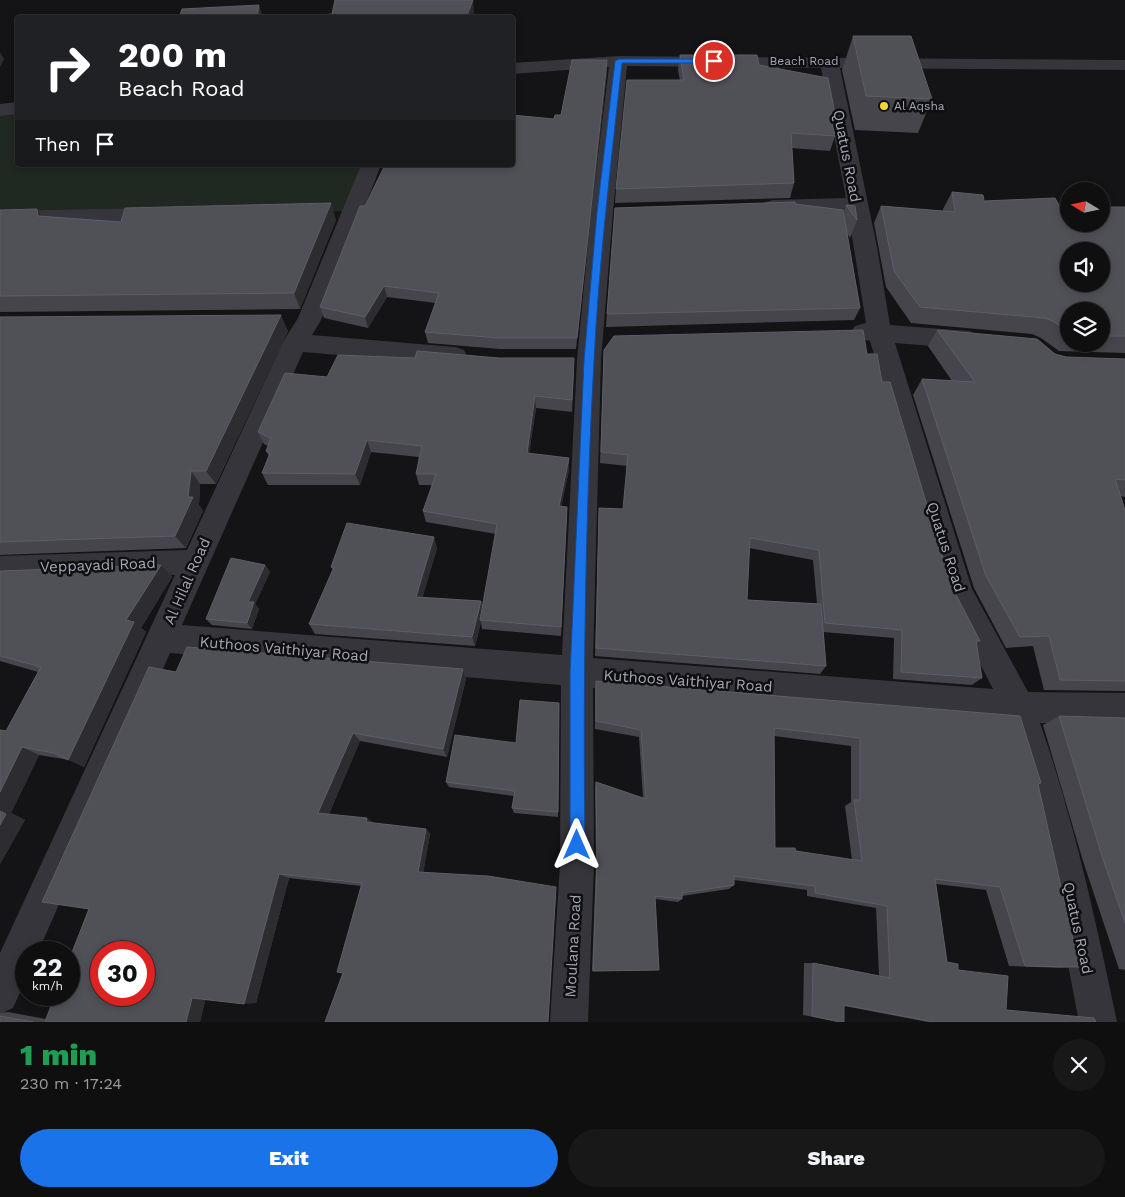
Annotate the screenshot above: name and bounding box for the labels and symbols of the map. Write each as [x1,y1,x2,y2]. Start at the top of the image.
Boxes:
pin [693,40,735,82]
street label: Beach Road [769,54,839,68]
place label: Al Aqsha [894,99,945,113]
marker: Al Aqsha [878,100,890,112]
street label: Quatus Road [829,108,865,204]
north arrow [1060,182,1110,232]
street label: Quatus Road [923,500,969,594]
street label: Al Hilal Road [160,535,214,627]
street label: Veppayadi Road [40,554,156,576]
street label: Kuthoos Vaithiyar Road [199,633,369,665]
street label: Kuthoos Vaithiyar Road [603,666,773,696]
position arrow [550,818,602,870]
street label: Quatus Road [1059,880,1097,976]
street label: Moulana Road [561,894,585,998]
speed limit sign: 30 [90,941,155,1006]

